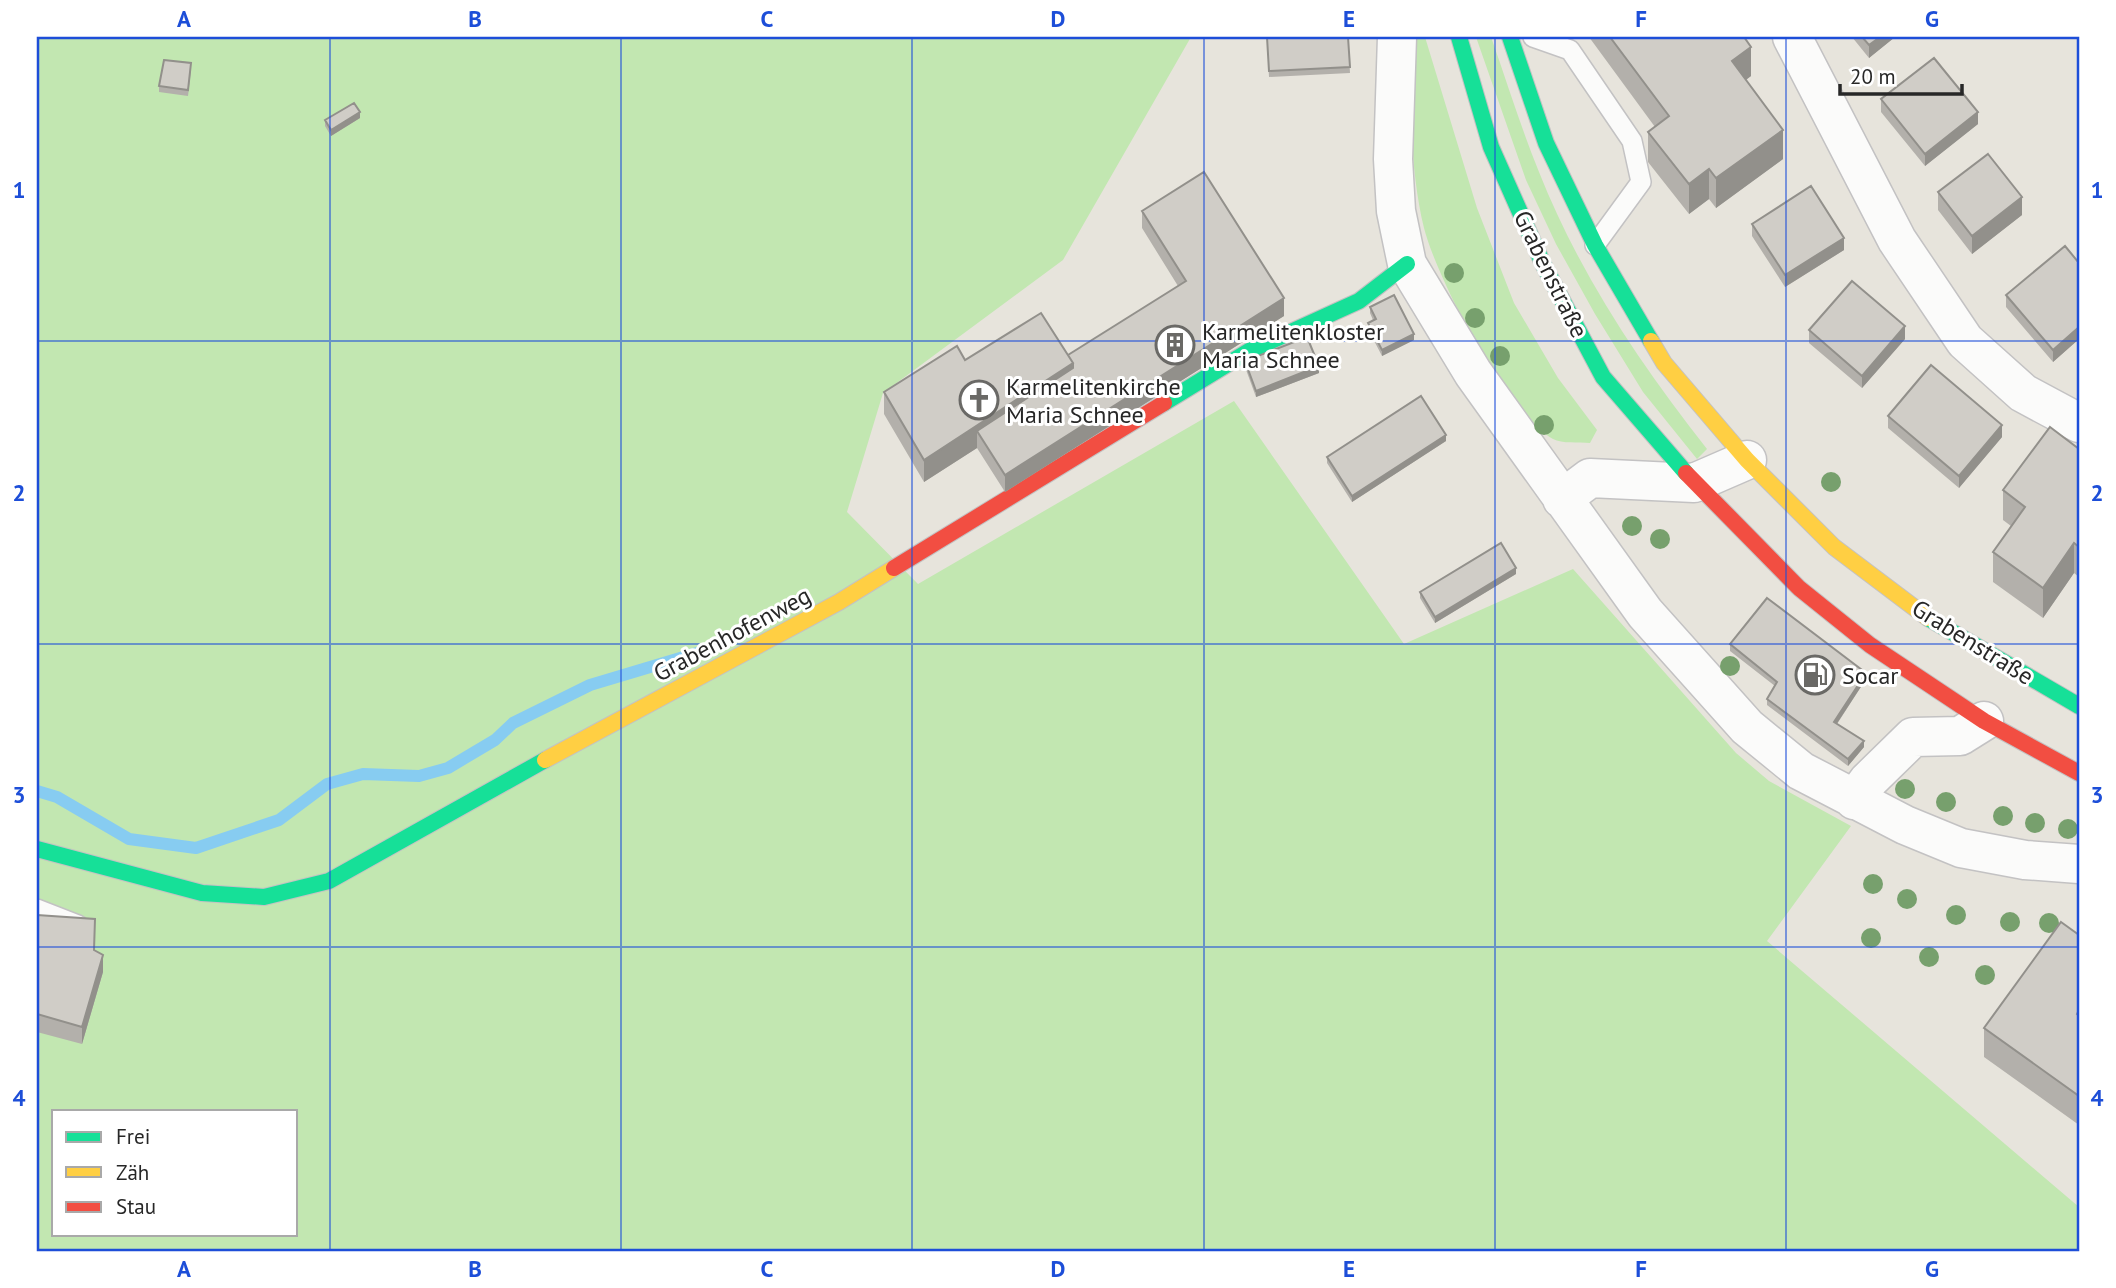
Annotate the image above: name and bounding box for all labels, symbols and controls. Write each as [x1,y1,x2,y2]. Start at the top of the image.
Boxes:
text: A [177,4,191,33]
text: B [468,4,482,33]
text: C [761,4,774,33]
text: D [1051,4,1065,33]
text: E [1343,4,1355,33]
text: F [1635,4,1647,33]
text: G [1925,4,1939,33]
scale bar [1840,52,1962,96]
text: 20 m [1850,63,1896,90]
text: 1 [12,175,26,204]
text: 1 [2090,175,2104,204]
street label: Grabenstraße [1507,205,1595,343]
place label: Karmelitenkloster Maria Schnee [1202,316,1384,375]
building icon: Karmelitenkloster Maria Schnee [1154,324,1196,366]
place label: Karmelitenkirche Maria Schnee [1006,371,1181,430]
church icon: Karmelitenkirche Maria Schnee [958,379,1000,421]
text: 2 [12,478,26,507]
text: 2 [2090,478,2104,507]
street label: Grabenhofenweg [648,580,816,688]
street label: Grabenstraße [1906,592,2040,692]
fuel station icon: Socar [1794,654,1836,696]
place label: Socar [1842,660,1899,691]
text: 3 [12,780,26,809]
text: 3 [2090,780,2104,809]
text: 4 [12,1083,26,1112]
text: 4 [2090,1083,2104,1112]
legend [52,1110,298,1236]
text: Frei [116,1123,150,1150]
text: Zäh [116,1159,149,1186]
text: Stau [116,1193,156,1220]
text: A [177,1254,191,1283]
text: B [468,1254,482,1283]
text: C [761,1254,774,1283]
text: D [1051,1254,1065,1283]
text: E [1343,1254,1355,1283]
text: F [1635,1254,1647,1283]
text: G [1925,1254,1939,1283]

